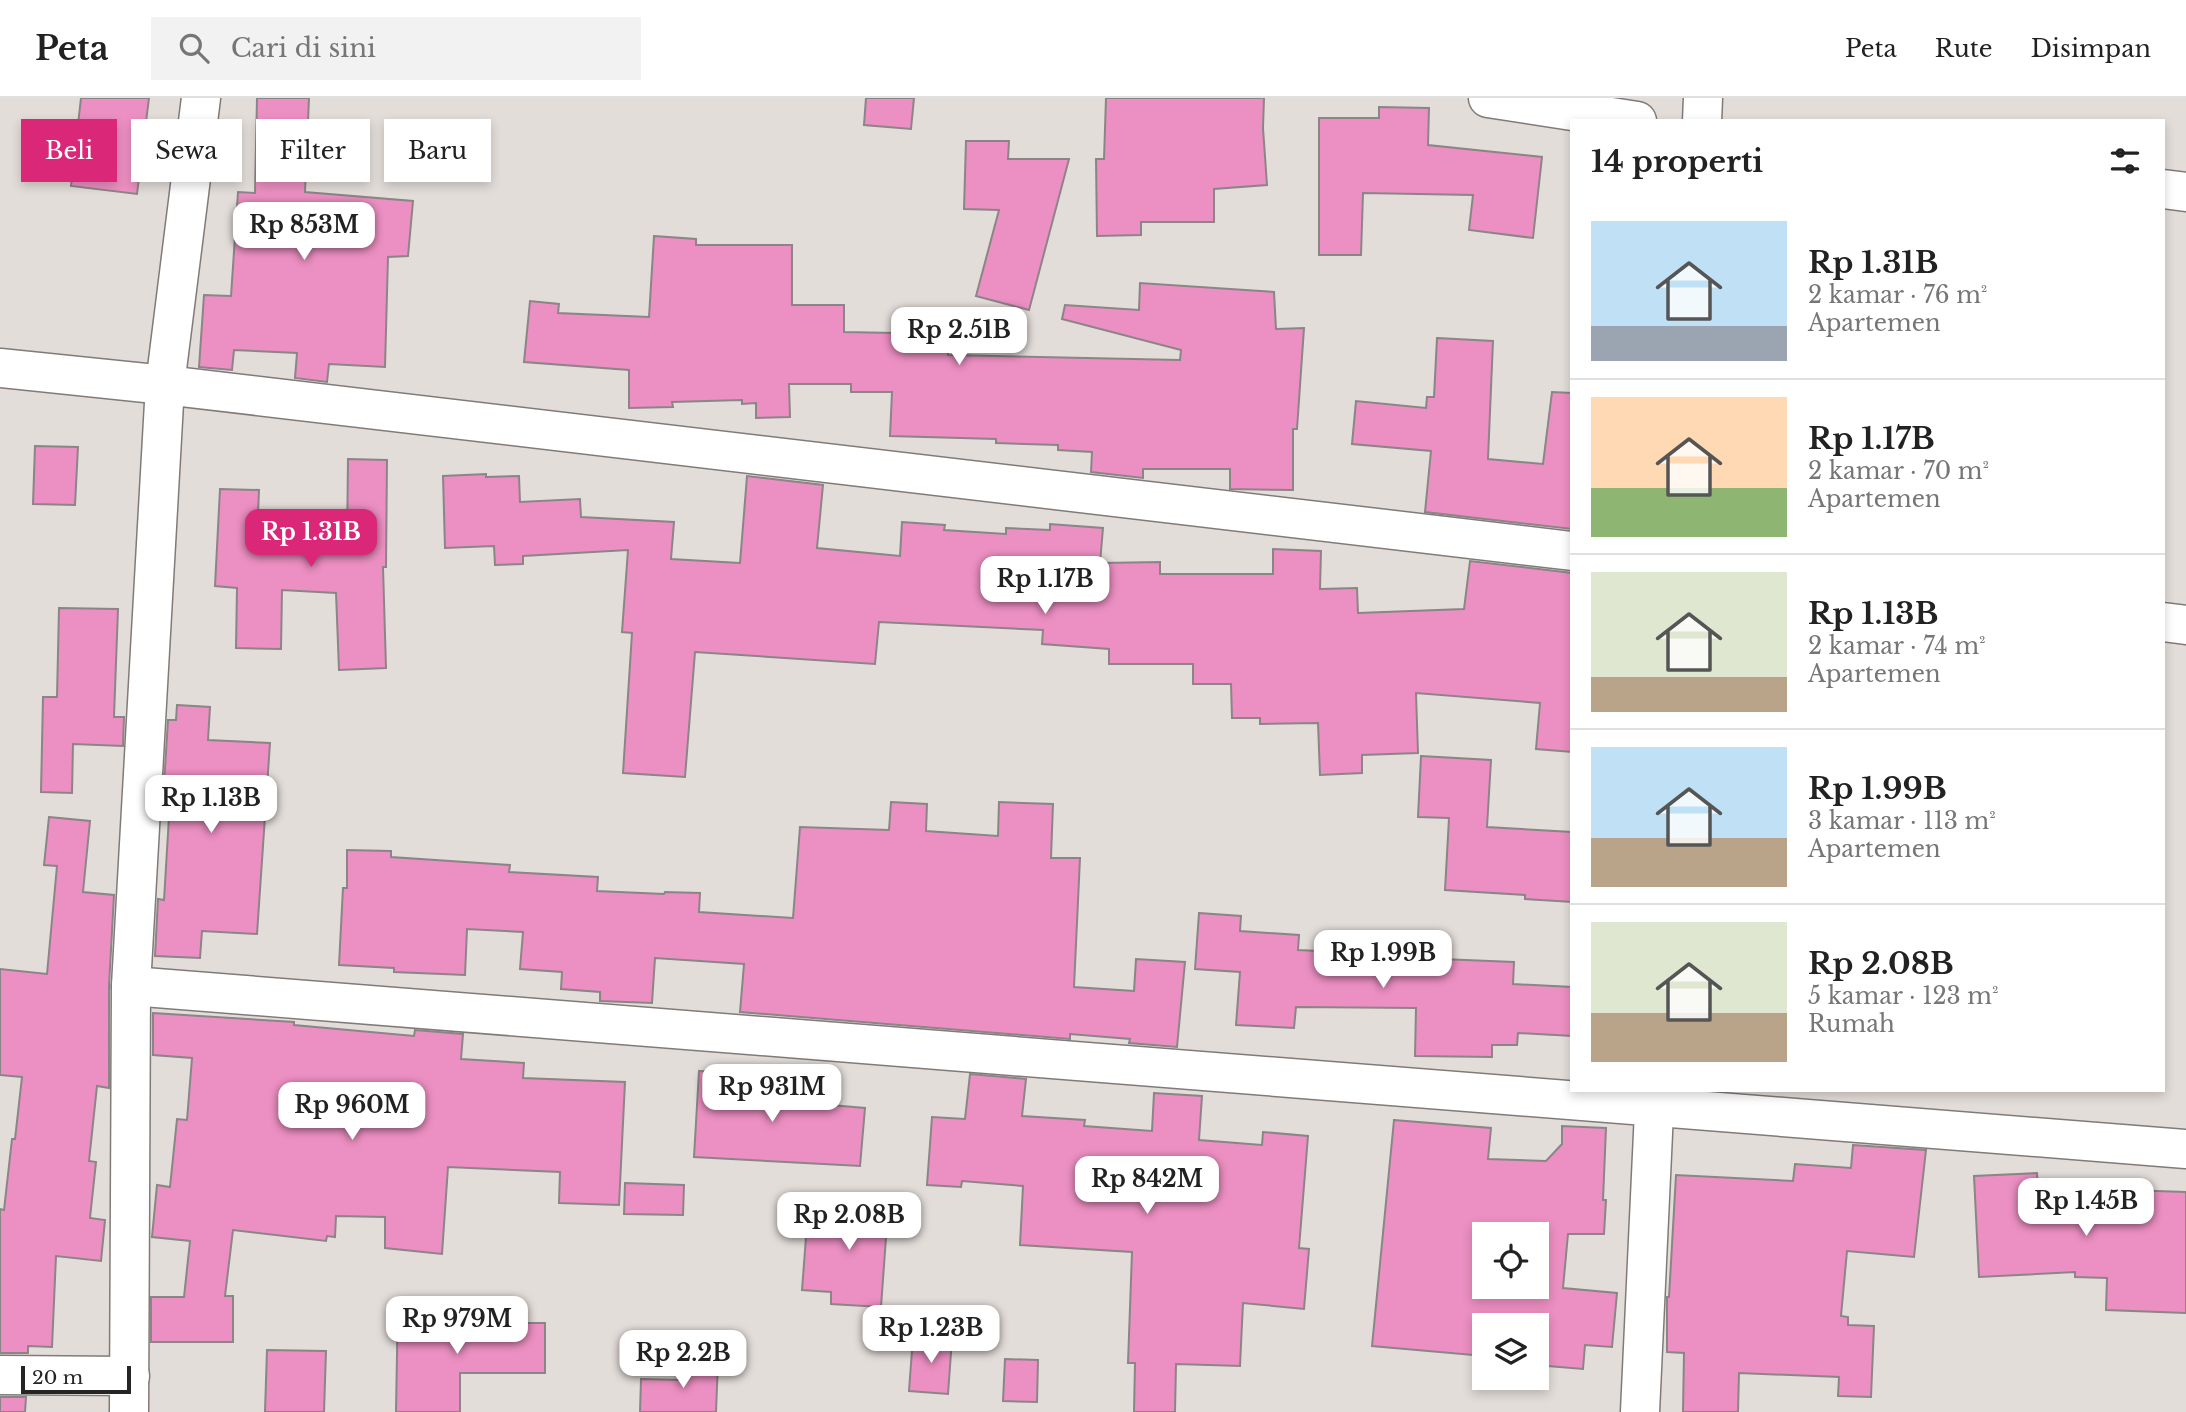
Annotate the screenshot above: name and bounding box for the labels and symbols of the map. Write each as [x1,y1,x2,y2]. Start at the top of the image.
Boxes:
pin: Rp 853M [239,202,369,262]
pin: Rp 2.51B [887,308,1031,367]
pin: Rp 1.31B [239,510,383,569]
pin: Rp 1.17B [973,556,1117,616]
pin: Rp 1.13B [139,776,283,835]
pin: Rp 1.99B [1311,930,1455,990]
pin: Rp 931M [707,1065,837,1124]
pin: Rp 960M [287,1082,417,1142]
pin: Rp 842M [1082,1156,1212,1216]
pin: Rp 1.45B [2014,1178,2158,1238]
pin: Rp 2.08B [777,1192,921,1252]
pin: Rp 979M [392,1296,522,1356]
pin: Rp 1.23B [859,1306,1003,1365]
pin: Rp 2.2B [618,1330,748,1390]
scale bar [21,1363,131,1395]

